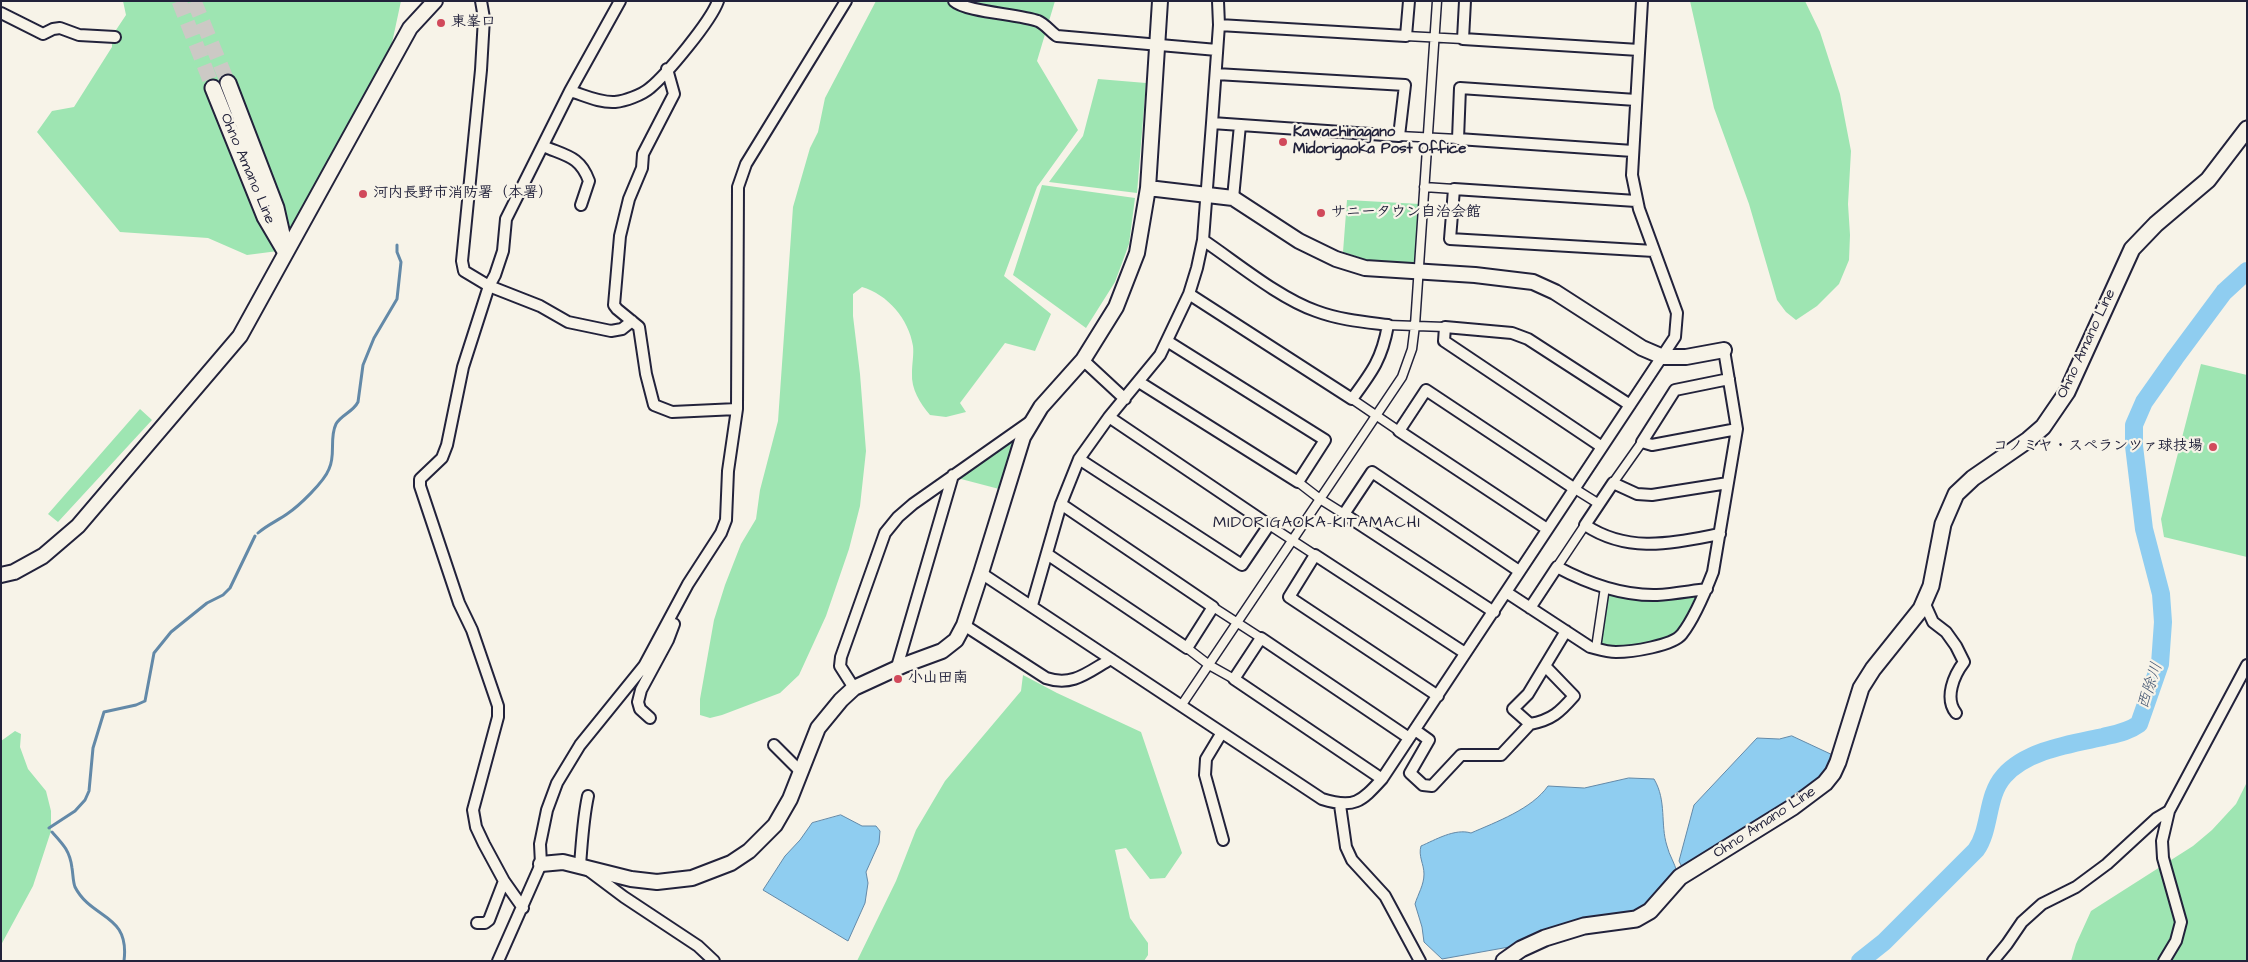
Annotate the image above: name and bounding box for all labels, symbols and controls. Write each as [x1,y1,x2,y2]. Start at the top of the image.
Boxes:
place label: 東峯口 [451,14,496,32]
marker: 東峯口 [435,17,447,29]
street label: Ohno Amano Line [216,111,278,227]
place label: Kawachinagano Midorigaoka Post Office [1293,124,1466,159]
marker: Kawachinagano Midorigaoka Post Office [1277,136,1289,148]
place label: 河内長野市消防署（本署） [373,185,553,203]
marker: 河内長野市消防署（本署） [357,188,369,200]
place label: サニータウン自治会館 [1331,204,1481,222]
marker: サニータウン自治会館 [1315,207,1327,219]
street label: Ohno Amano Line [2054,286,2120,402]
place label: コノミヤ・スペランツァ球技場 [1993,438,2203,456]
marker: コノミヤ・スペランツァ球技場 [2207,441,2219,453]
district label: MIDORIGAOKA-KITAMACHI [1210,514,1424,534]
water label: 西除川 [2134,660,2168,712]
place label: 小山田南 [908,670,968,688]
marker: 小山田南 [892,673,904,685]
street label: Ohno Amano Line [1710,783,1820,863]

